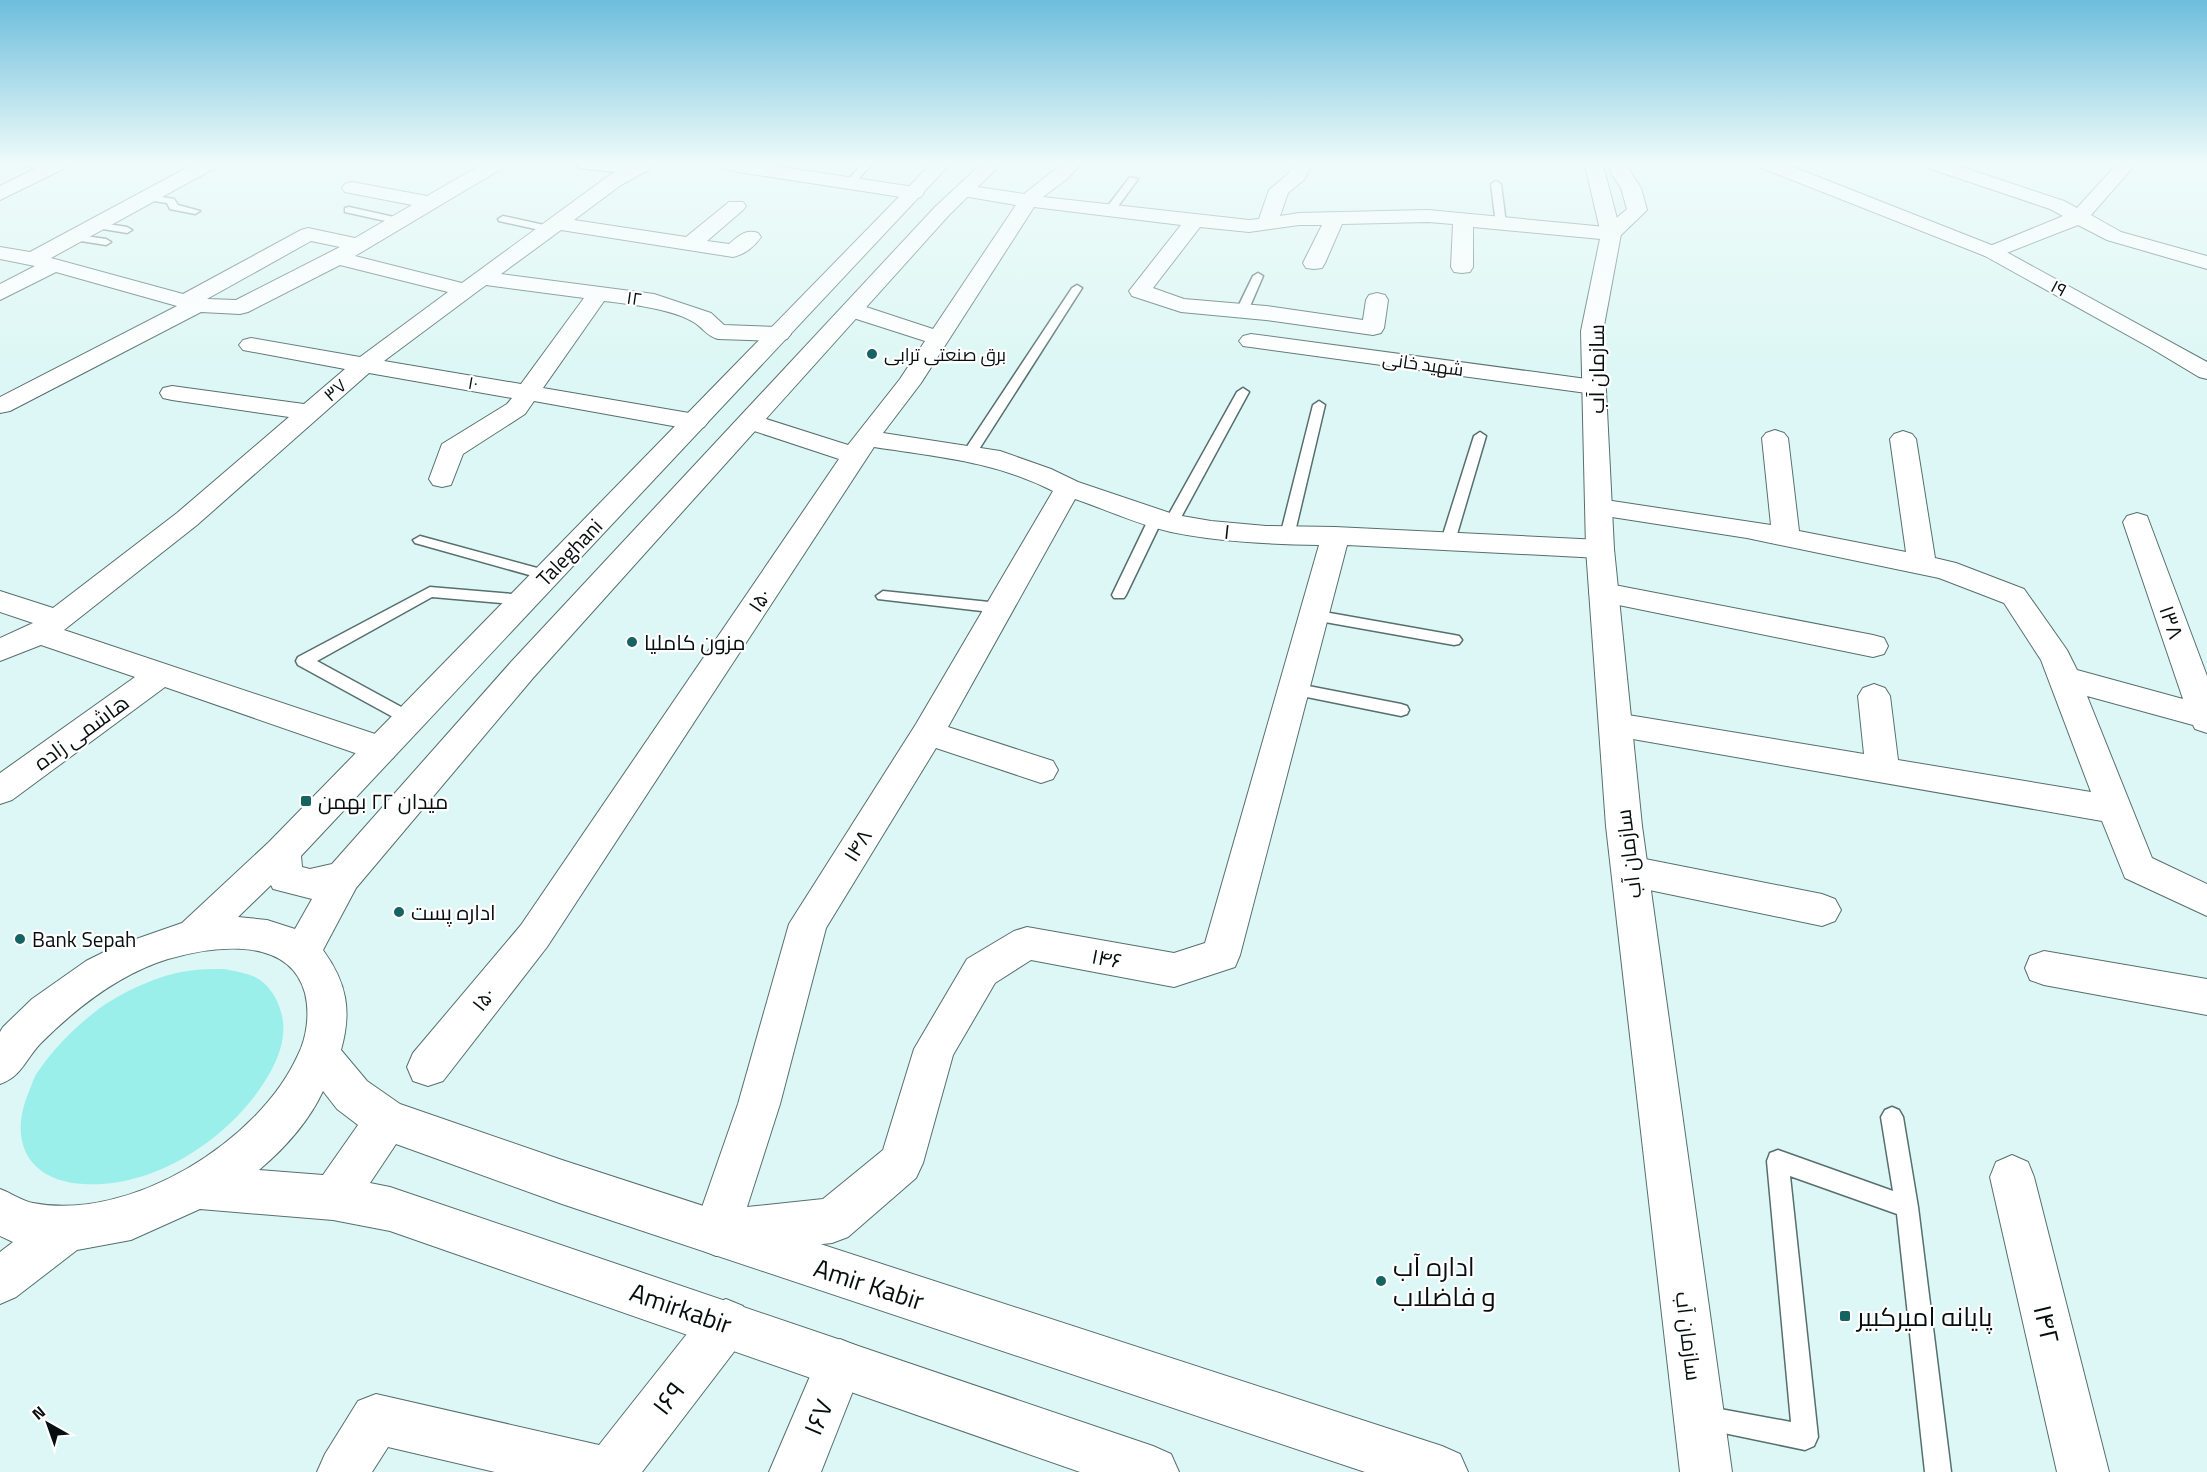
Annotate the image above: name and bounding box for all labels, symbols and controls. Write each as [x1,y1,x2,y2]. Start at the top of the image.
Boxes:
street label: ۱۹ [2046,273,2072,303]
street label: ۱۲ [625,284,643,312]
street label: سازمان آب [1580,324,1612,414]
place label: برق صنعتی ترابی [884,341,1006,368]
street label: شهید خانی [1381,345,1465,383]
marker: برق صنعتی ترابی [865,347,879,361]
street label: ۱۰ [466,369,480,397]
street label: ۳۷ [317,372,353,408]
street label: Taleghani [528,511,610,593]
street label: ۱ [1222,515,1232,547]
street label: ۱۵۰ [739,581,779,619]
street label: ۱۳۸ [2151,601,2193,643]
place label: مزون کاملیا [644,626,745,658]
marker: مزون کاملیا [625,635,639,649]
street label: هاشمی زاده [27,686,135,778]
place label: میدان ۲۲ بهمن [318,785,448,817]
marker: میدان ۲۲ بهمن [299,794,313,808]
street label: سازمان آب [1607,808,1649,900]
street label: ۱۴۸ [835,822,879,868]
place label: اداره پست [411,896,496,928]
marker: اداره پست [392,905,406,919]
place label: Bank Sepah [32,923,136,955]
marker: Bank Sepah [13,932,27,946]
street label: ۱۴۶ [1089,939,1125,977]
street label: ۱۵۰ [463,980,503,1018]
place label: اداره آب و فاضلاب [1393,1247,1496,1316]
street label: Amir Kabir [809,1248,929,1320]
street label: Amirkabir [625,1272,737,1344]
marker: اداره آب و فاضلاب [1374,1274,1388,1288]
street label: سازمان آب [1668,1290,1710,1382]
place label: پایانه امیرکبیر [1855,1297,1992,1336]
street label: ۱۴۲ [2024,1301,2070,1347]
marker: پایانه امیرکبیر [1838,1309,1852,1323]
street label: ۱۶۹ [642,1373,694,1423]
street label: ۱۶۷ [793,1392,843,1442]
north arrow [18,1394,78,1454]
text: N [26,1400,50,1425]

